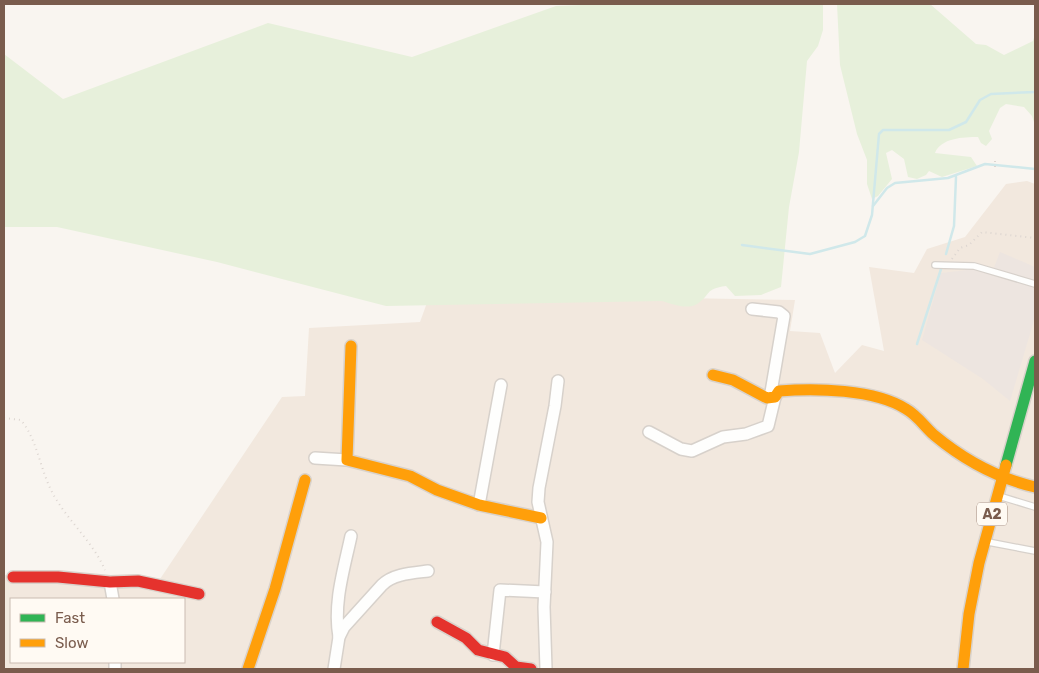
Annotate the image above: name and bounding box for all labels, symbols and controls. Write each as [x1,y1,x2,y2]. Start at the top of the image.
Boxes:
road number: A2 [977,502,1007,526]
legend [10,598,185,663]
text: Fast [55,609,85,627]
text: Slow [55,634,88,652]

